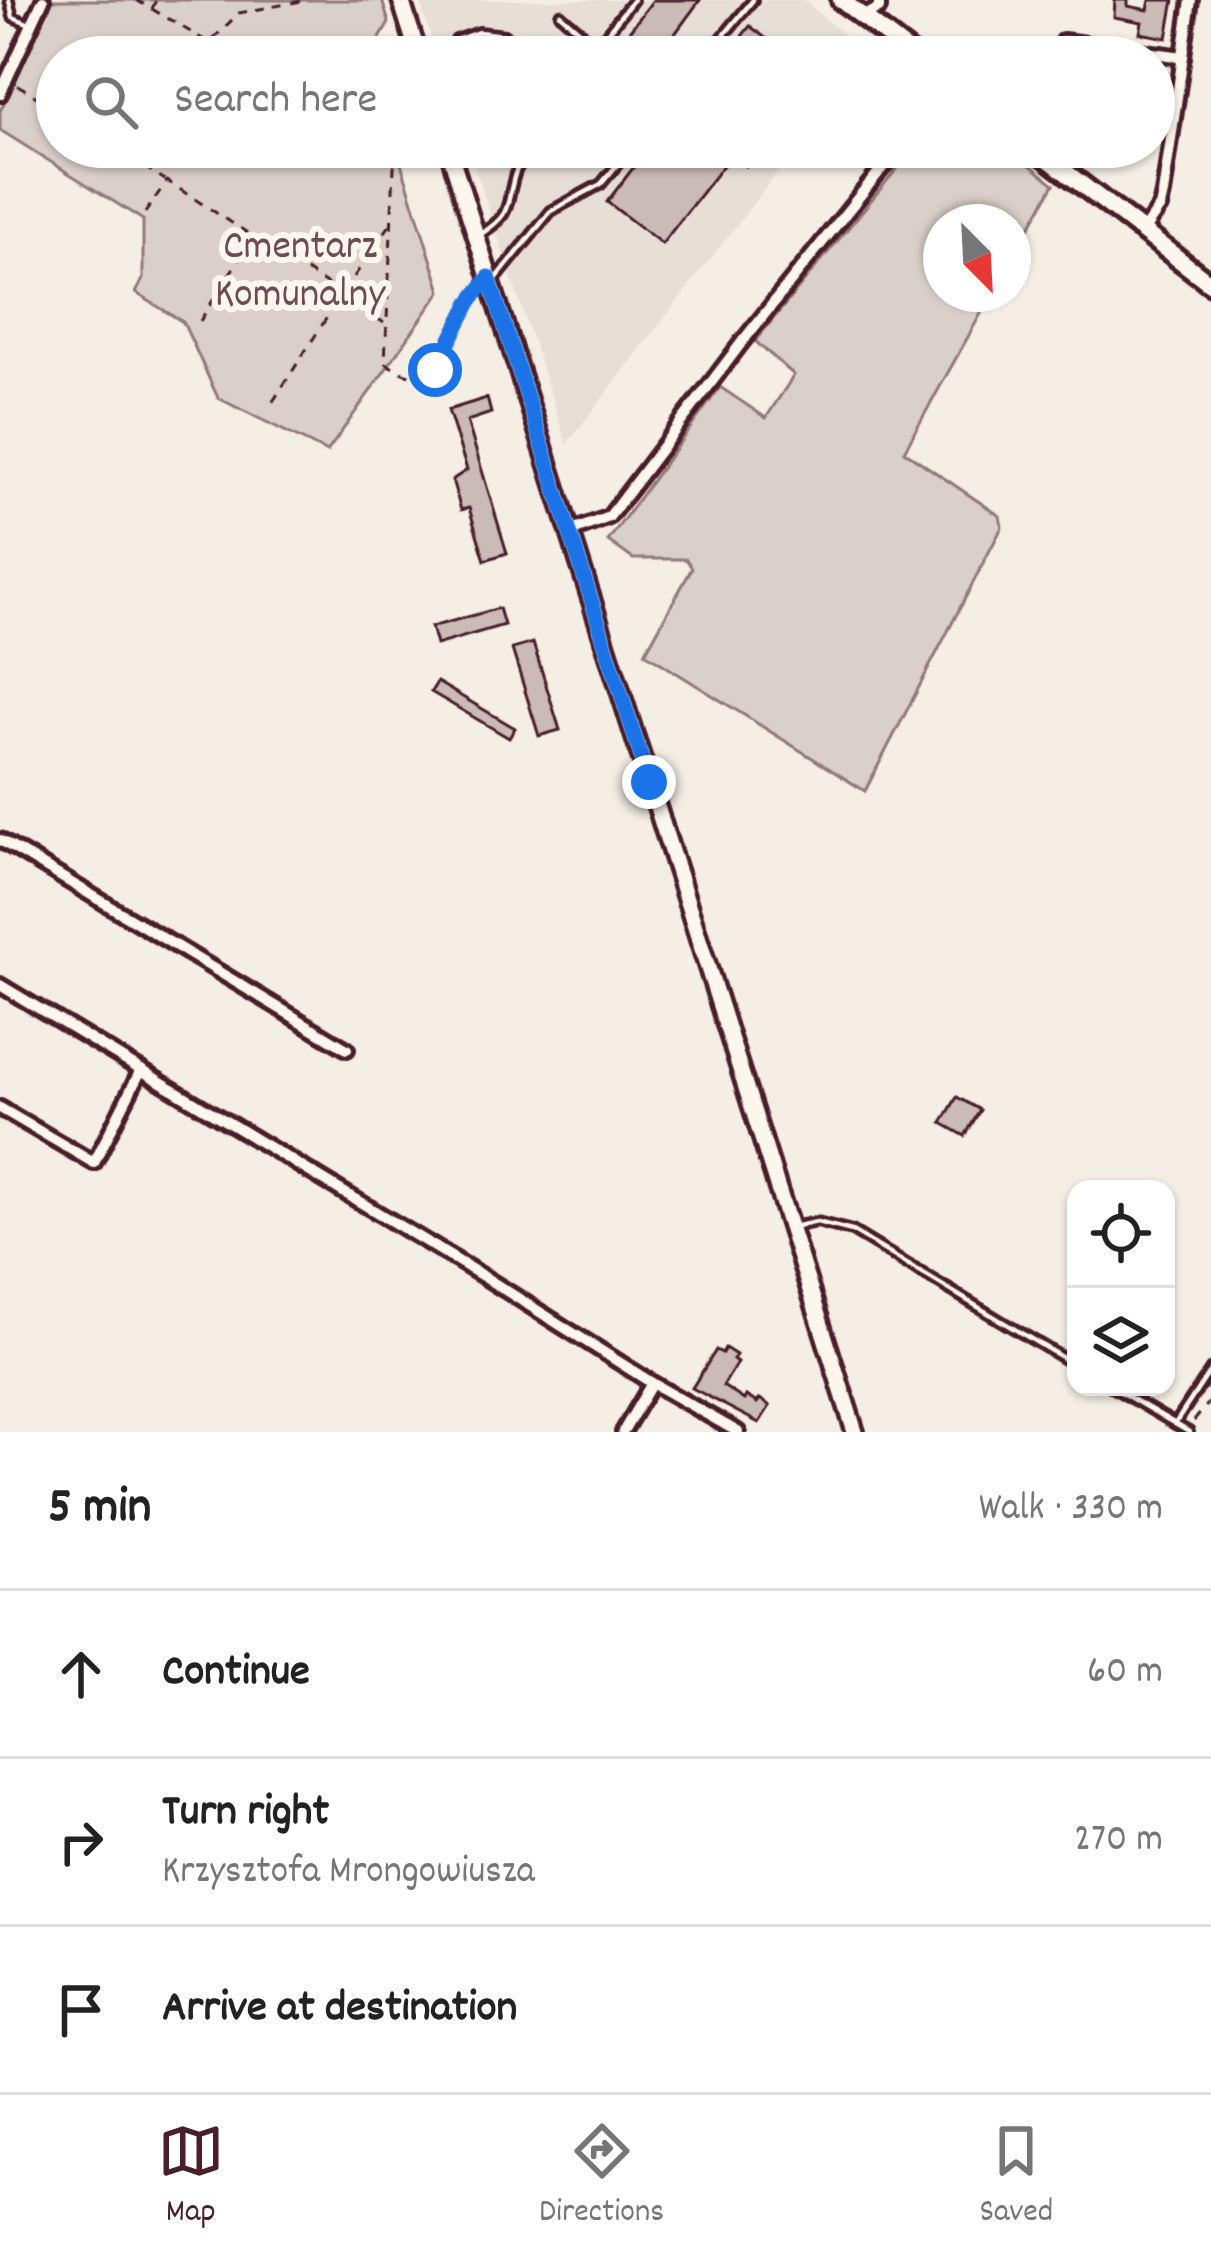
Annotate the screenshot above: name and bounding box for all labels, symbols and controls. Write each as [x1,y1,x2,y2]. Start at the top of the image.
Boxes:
search box [36,36,1175,168]
icon: search [78,69,144,135]
text: Search here [174,70,377,134]
north arrow [923,204,1031,312]
park label: Cmentarz Komunalny [215,219,386,327]
route start [408,343,462,397]
route end [622,755,676,809]
map controls [1067,1180,1175,1396]
button: locate [1067,1180,1175,1288]
button: layers [1067,1288,1175,1396]
text: 5 min [48,1474,151,1546]
text: Walk · 330 m [979,1483,1163,1538]
icon: ahead [48,1641,114,1707]
text: Continue [162,1642,310,1706]
text: 60 m [1087,1646,1163,1701]
text: Turn right [162,1782,329,1846]
icon: right [48,1809,114,1875]
text: 270 m [1074,1814,1163,1869]
text: Krzysztofa Mrongowiusza [162,1846,535,1901]
icon: arrive [48,1977,114,2043]
text: Arrive at destination [162,1978,517,2042]
tab: Map [158,2118,224,2237]
tab: Directions [539,2118,664,2237]
tab: Saved [980,2118,1053,2237]

